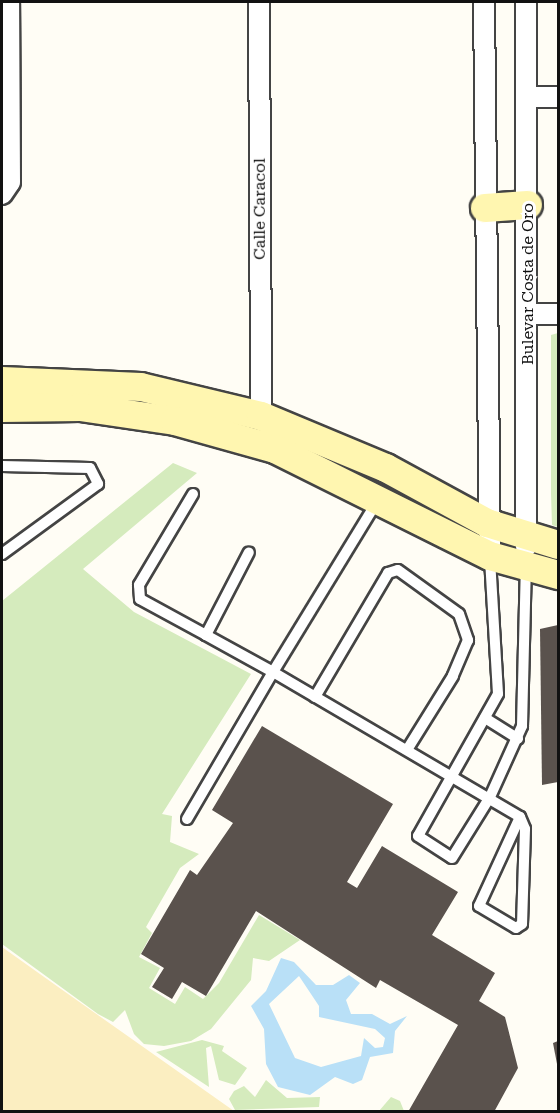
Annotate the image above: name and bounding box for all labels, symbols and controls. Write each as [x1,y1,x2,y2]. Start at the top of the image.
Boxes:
street label: Calle Caracol [250,158,270,260]
street label: Bulevar Costa de Oro [518,203,538,365]

